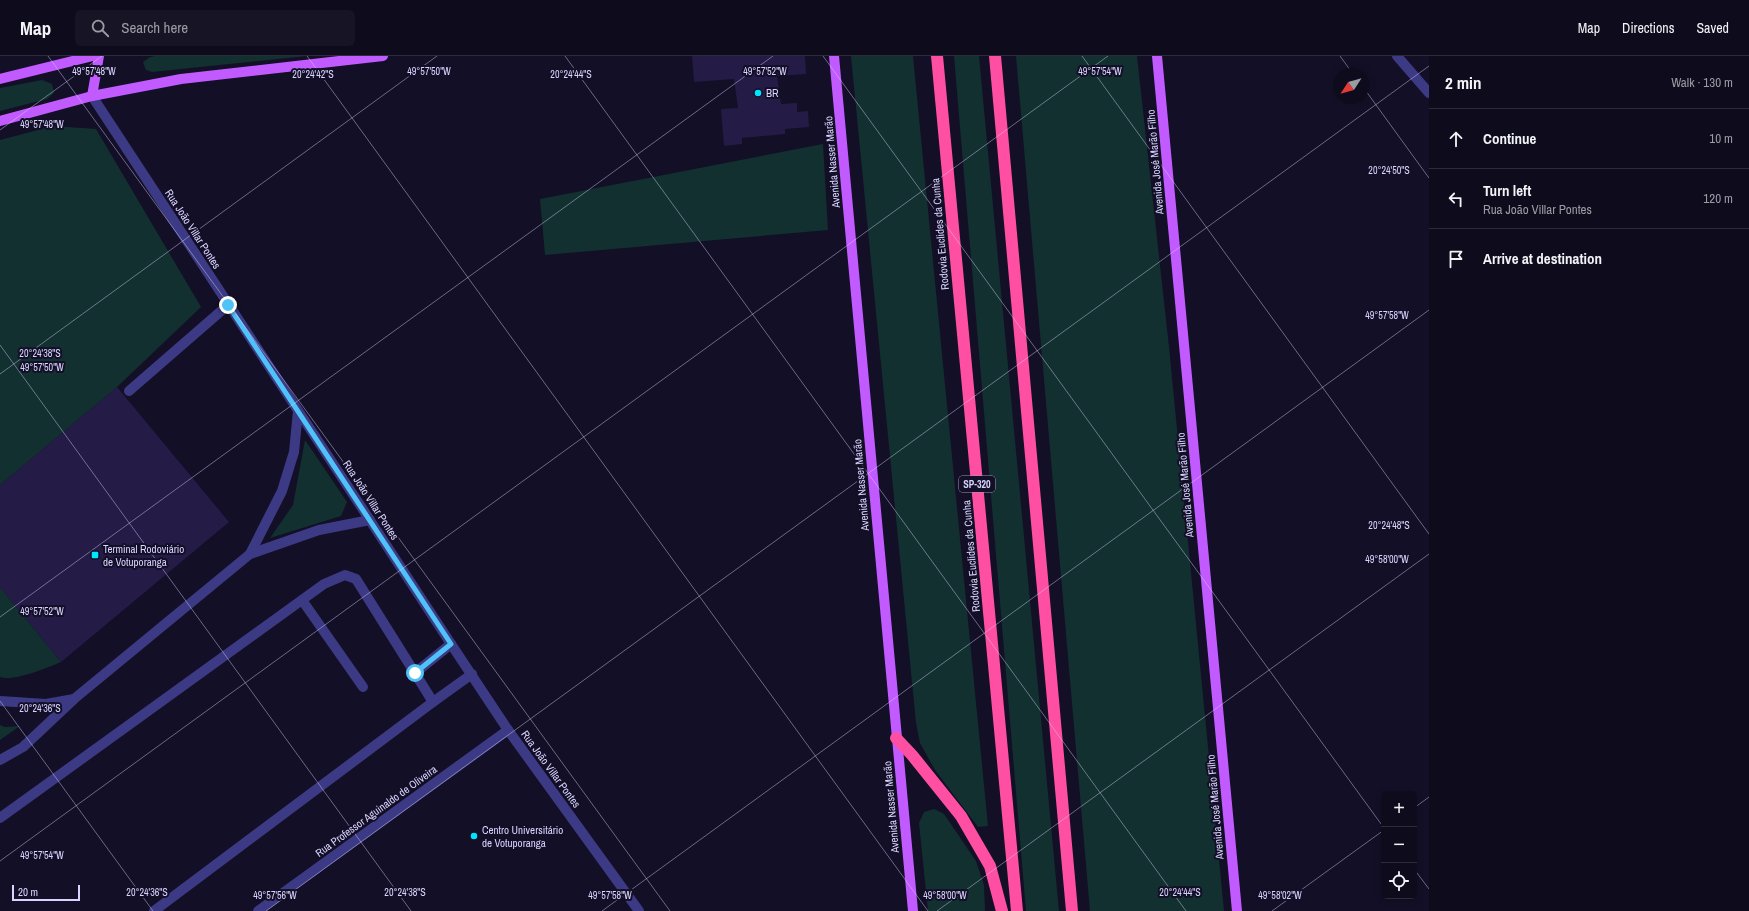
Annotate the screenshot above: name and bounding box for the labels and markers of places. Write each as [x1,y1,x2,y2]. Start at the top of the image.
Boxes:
place label: BR [766,86,779,100]
marker: BR [753,88,763,98]
place label: Terminal Rodoviário de Votuporanga [103,542,184,569]
marker: Terminal Rodoviário de Votuporanga [90,550,100,560]
place label: Centro Universitário de Votuporanga [482,823,563,850]
marker: Centro Universitário de Votuporanga [469,831,479,841]

